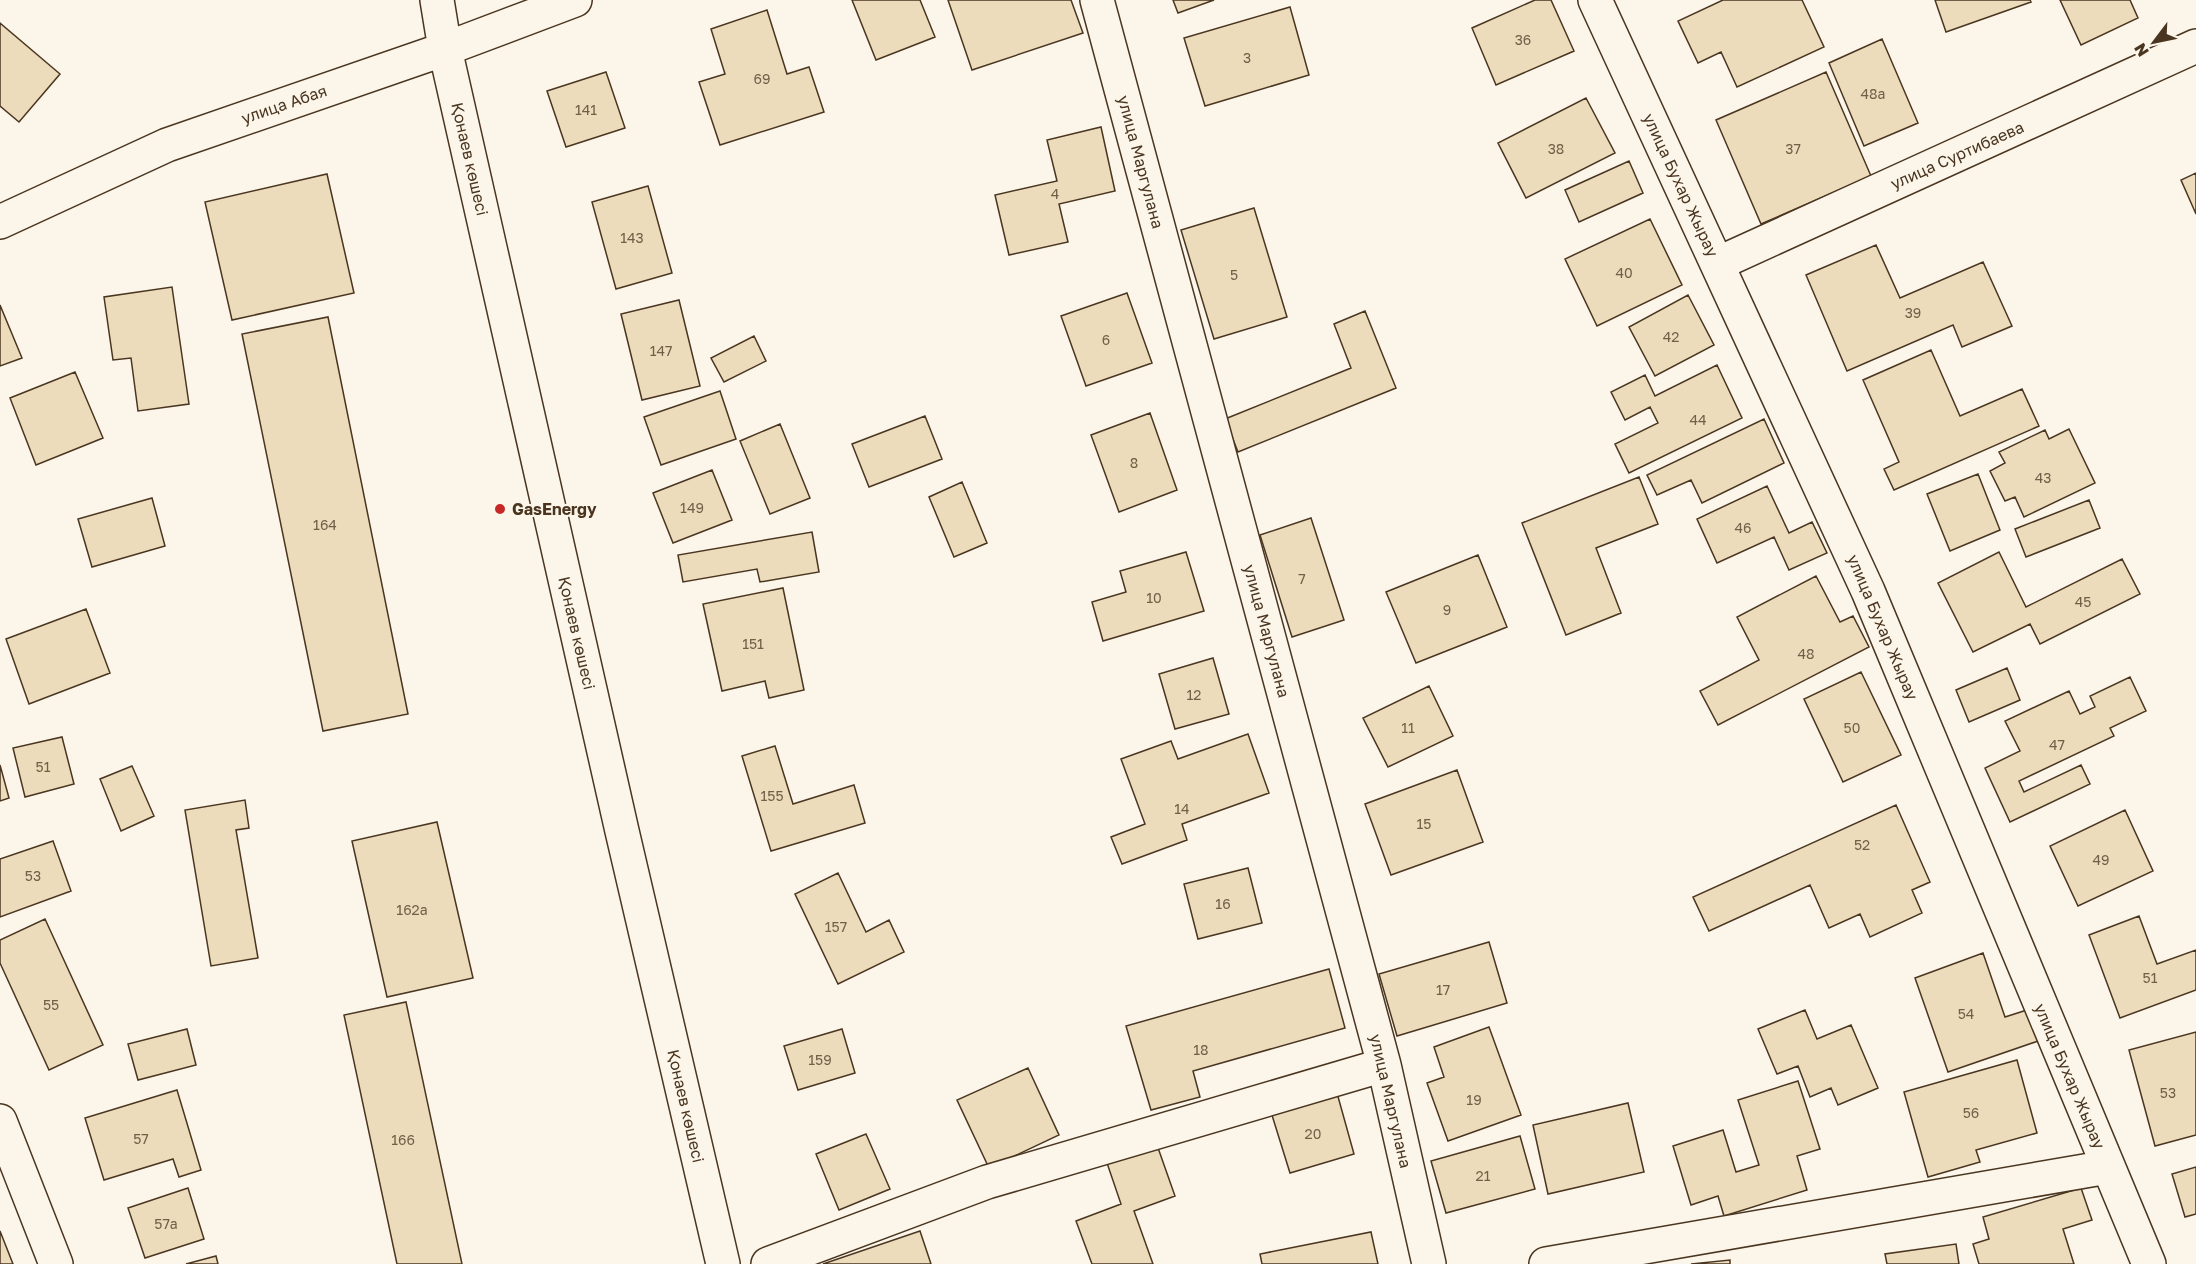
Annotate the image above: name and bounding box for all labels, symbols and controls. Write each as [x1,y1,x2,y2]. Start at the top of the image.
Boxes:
north arrow [2124,12,2184,72]
house number: 36 [1515,31,1531,48]
text: N [2130,39,2153,60]
house number: 3 [1243,49,1251,66]
house number: 69 [754,70,770,87]
street label: улица Абая [239,80,329,128]
house number: 48а [1861,85,1886,102]
street label: улица Маргулана [1114,93,1168,231]
street label: Қонаев көшесі [447,100,493,218]
house number: 141 [575,101,597,118]
street label: улица Бухар Жырау [1639,110,1723,260]
street label: улица Суртибаева [1887,117,2027,193]
house number: 38 [1548,140,1564,157]
house number: 37 [1785,140,1801,157]
house number: 4 [1051,185,1059,202]
house number: 143 [620,229,644,246]
house number: 40 [1615,264,1633,281]
house number: 5 [1230,266,1238,283]
house number: 39 [1905,304,1921,321]
house number: 42 [1663,328,1679,345]
house number: 6 [1102,331,1110,348]
house number: 147 [650,342,672,359]
house number: 44 [1689,411,1707,428]
house number: 8 [1130,454,1138,471]
house number: 43 [2035,469,2051,486]
place label: GasEnergy [512,499,597,519]
house number: 149 [680,499,704,516]
marker: GasEnergy [493,502,507,516]
house number: 164 [313,516,337,533]
house number: 46 [1734,519,1752,536]
street label: улица Бухар Жырау [1843,551,1923,703]
street label: улица Маргулана [1240,562,1294,700]
house number: 7 [1298,570,1306,587]
street label: Қонаев көшесі [554,574,600,692]
house number: 10 [1146,589,1162,606]
house number: 45 [2075,593,2091,610]
house number: 9 [1443,601,1451,618]
house number: 151 [742,635,764,652]
house number: 48 [1797,645,1815,662]
house number: 12 [1187,686,1201,703]
house number: 11 [1401,719,1415,736]
house number: 50 [1844,719,1860,736]
house number: 47 [2049,736,2065,753]
house number: 51 [36,758,51,775]
house number: 155 [760,787,784,804]
house number: 14 [1174,800,1190,817]
house number: 15 [1417,815,1431,832]
house number: 52 [1854,836,1870,853]
house number: 49 [2092,851,2110,868]
house number: 53 [25,867,41,884]
house number: 16 [1215,895,1231,912]
house number: 162а [396,901,428,918]
house number: 157 [825,918,847,935]
house number: 51 [2143,969,2158,986]
house number: 17 [1436,981,1450,998]
house number: 55 [43,996,59,1013]
street label: улица Бухар Жырау [2030,1000,2110,1152]
house number: 54 [1958,1005,1974,1022]
street label: улица Маргулана [1366,1032,1416,1170]
house number: 18 [1193,1041,1209,1058]
street label: Қонаев көшесі [663,1047,709,1165]
house number: 159 [808,1051,832,1068]
house number: 53 [2160,1084,2176,1101]
house number: 19 [1466,1091,1482,1108]
house number: 56 [1963,1104,1979,1121]
house number: 20 [1305,1125,1321,1142]
house number: 57 [133,1130,149,1147]
house number: 166 [391,1131,415,1148]
house number: 21 [1476,1167,1491,1184]
house number: 57а [154,1215,178,1232]

